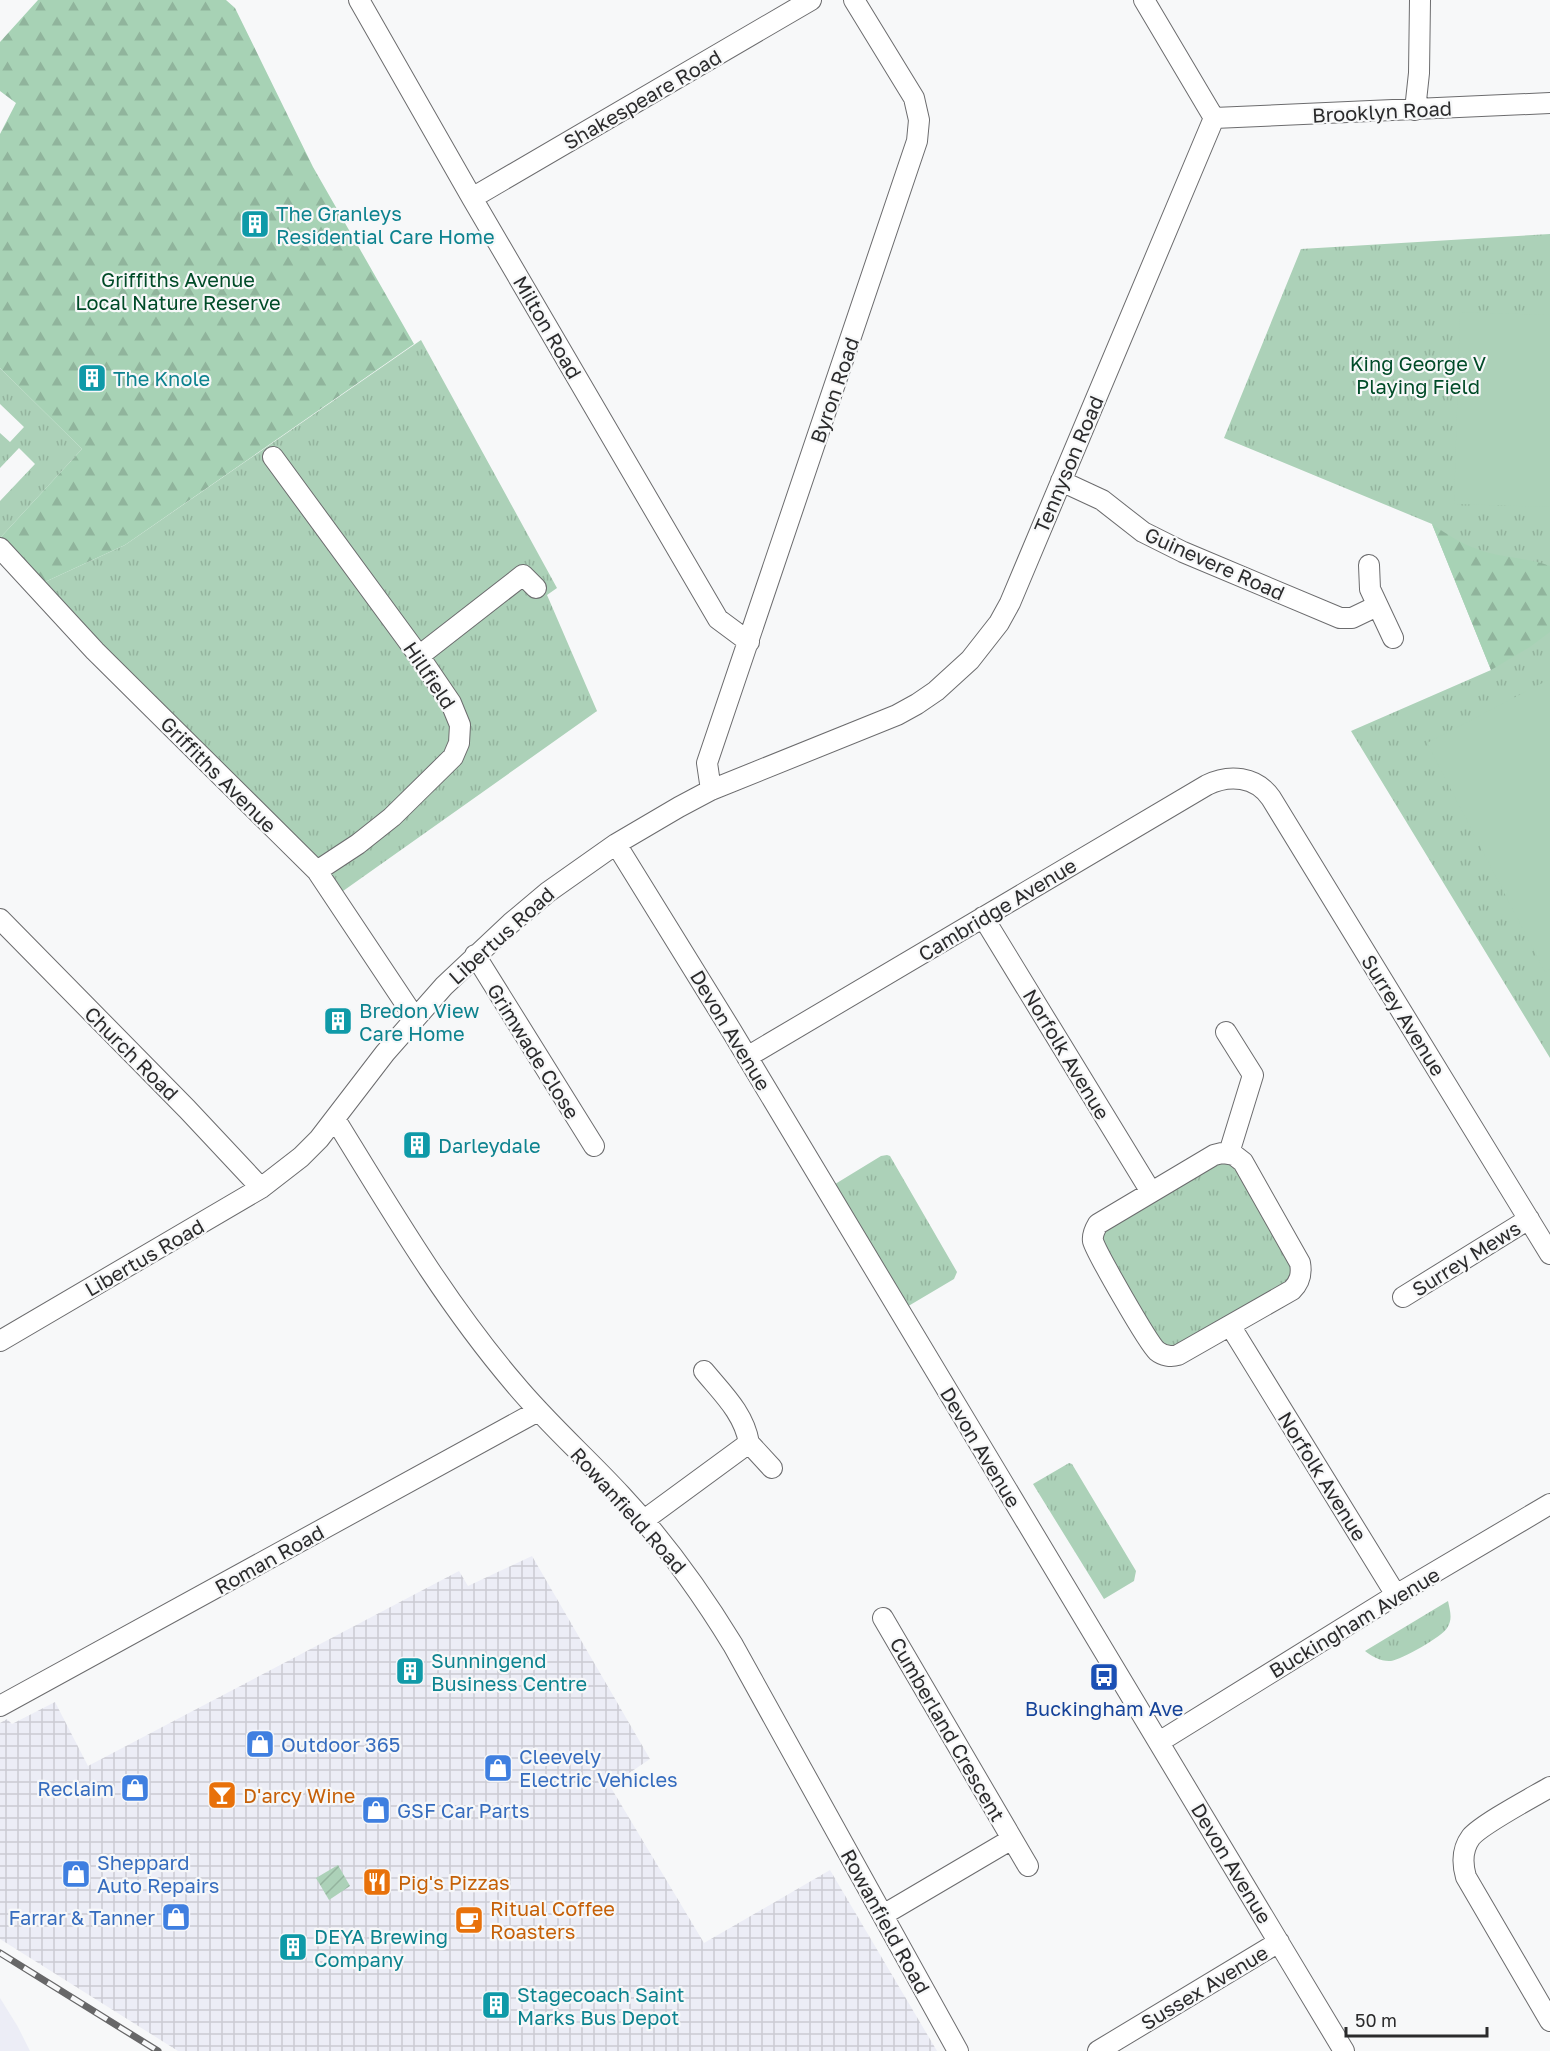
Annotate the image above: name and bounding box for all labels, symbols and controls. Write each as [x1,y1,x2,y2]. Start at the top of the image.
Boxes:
street label: Shakespeare Road [559,44,725,154]
street label: Brooklyn Road [1312,95,1452,127]
place label: The Granleys Residential Care Home [276,201,495,248]
building icon: The Granleys Residential Care Home [239,208,271,240]
park label: Griffiths Avenue Local Nature Reserve [75,267,281,314]
street label: Milton Road [509,271,587,383]
street label: Byron Road [805,334,863,446]
park label: King George V Playing Field [1350,351,1486,398]
building icon: The Knole [76,362,108,394]
place label: The Knole [113,366,210,390]
street label: Tennyson Road [1028,392,1108,536]
street label: Guinevere Road [1141,521,1289,605]
street label: Hillfield [399,637,461,713]
street label: Griffiths Avenue [156,711,282,837]
street label: Cambridge Avenue [914,852,1080,966]
street label: Libertus Road [443,881,559,989]
street label: Surrey Avenue [1357,950,1451,1080]
street label: Devon Avenue [686,966,776,1094]
street label: Grimwade Close [483,979,585,1123]
street label: Norfolk Avenue [1019,984,1115,1124]
place label: Bredon View Care Home [359,998,480,1045]
street label: Church Road [80,1001,184,1105]
building icon: Bredon View Care Home [322,1005,354,1037]
building icon: Darleydale [401,1129,433,1161]
place label: Darleydale [438,1133,541,1157]
street label: Libertus Road [80,1213,208,1301]
street label: Surrey Mews [1407,1215,1525,1301]
street label: Devon Avenue [936,1383,1026,1511]
street label: Norfolk Avenue [1274,1407,1372,1545]
street label: Rowanfield Road [566,1442,692,1578]
street label: Roman Road [210,1519,328,1599]
street label: Buckingham Avenue [1264,1562,1444,1682]
street label: Cumberland Crescent [886,1633,1010,1825]
place label: Sunningend Business Centre [431,1648,587,1695]
building icon: Sunningend Business Centre [394,1655,426,1687]
bus stop icon: Buckingham Ave [1088,1661,1120,1693]
place label: Buckingham Ave [1025,1696,1183,1720]
shop icon: Outdoor 365 [244,1728,276,1760]
place label: Outdoor 365 [281,1732,400,1756]
place label: Cleevely Electric Vehicles [519,1744,678,1791]
shop icon: Cleevely Electric Vehicles [482,1752,514,1784]
shop icon: Reclaim [119,1772,151,1804]
place label: Reclaim [37,1776,114,1800]
bar icon: D'arcy Wine [206,1779,238,1811]
place label: D'arcy Wine [243,1783,355,1807]
shop icon: GSF Car Parts [360,1794,392,1826]
place label: GSF Car Parts [397,1798,530,1822]
street label: Devon Avenue [1187,1799,1277,1927]
street label: Rowanfield Road [836,1845,936,1997]
place label: Sheppard Auto Repairs [97,1850,219,1897]
shop icon: Sheppard Auto Repairs [60,1858,92,1890]
restaurant icon: Pig's Pizzas [361,1866,393,1898]
place label: Pig's Pizzas [398,1870,510,1894]
place label: Ritual Coffee Roasters [490,1896,615,1943]
shop icon: Farrar & Tanner [160,1901,192,1933]
cafe icon: Ritual Coffee Roasters [453,1904,485,1936]
place label: Farrar & Tanner [8,1905,155,1929]
place label: DEYA Brewing Company [314,1924,448,1971]
building icon: DEYA Brewing Company [277,1931,309,1963]
street label: Sussex Avenue [1136,1940,1272,2034]
place label: Stagecoach Saint Marks Bus Depot [517,1982,685,2029]
building icon: Stagecoach Saint Marks Bus Depot [480,1989,512,2021]
scale bar [1346,2000,1487,2038]
text: 50 m [1355,2009,1397,2031]

